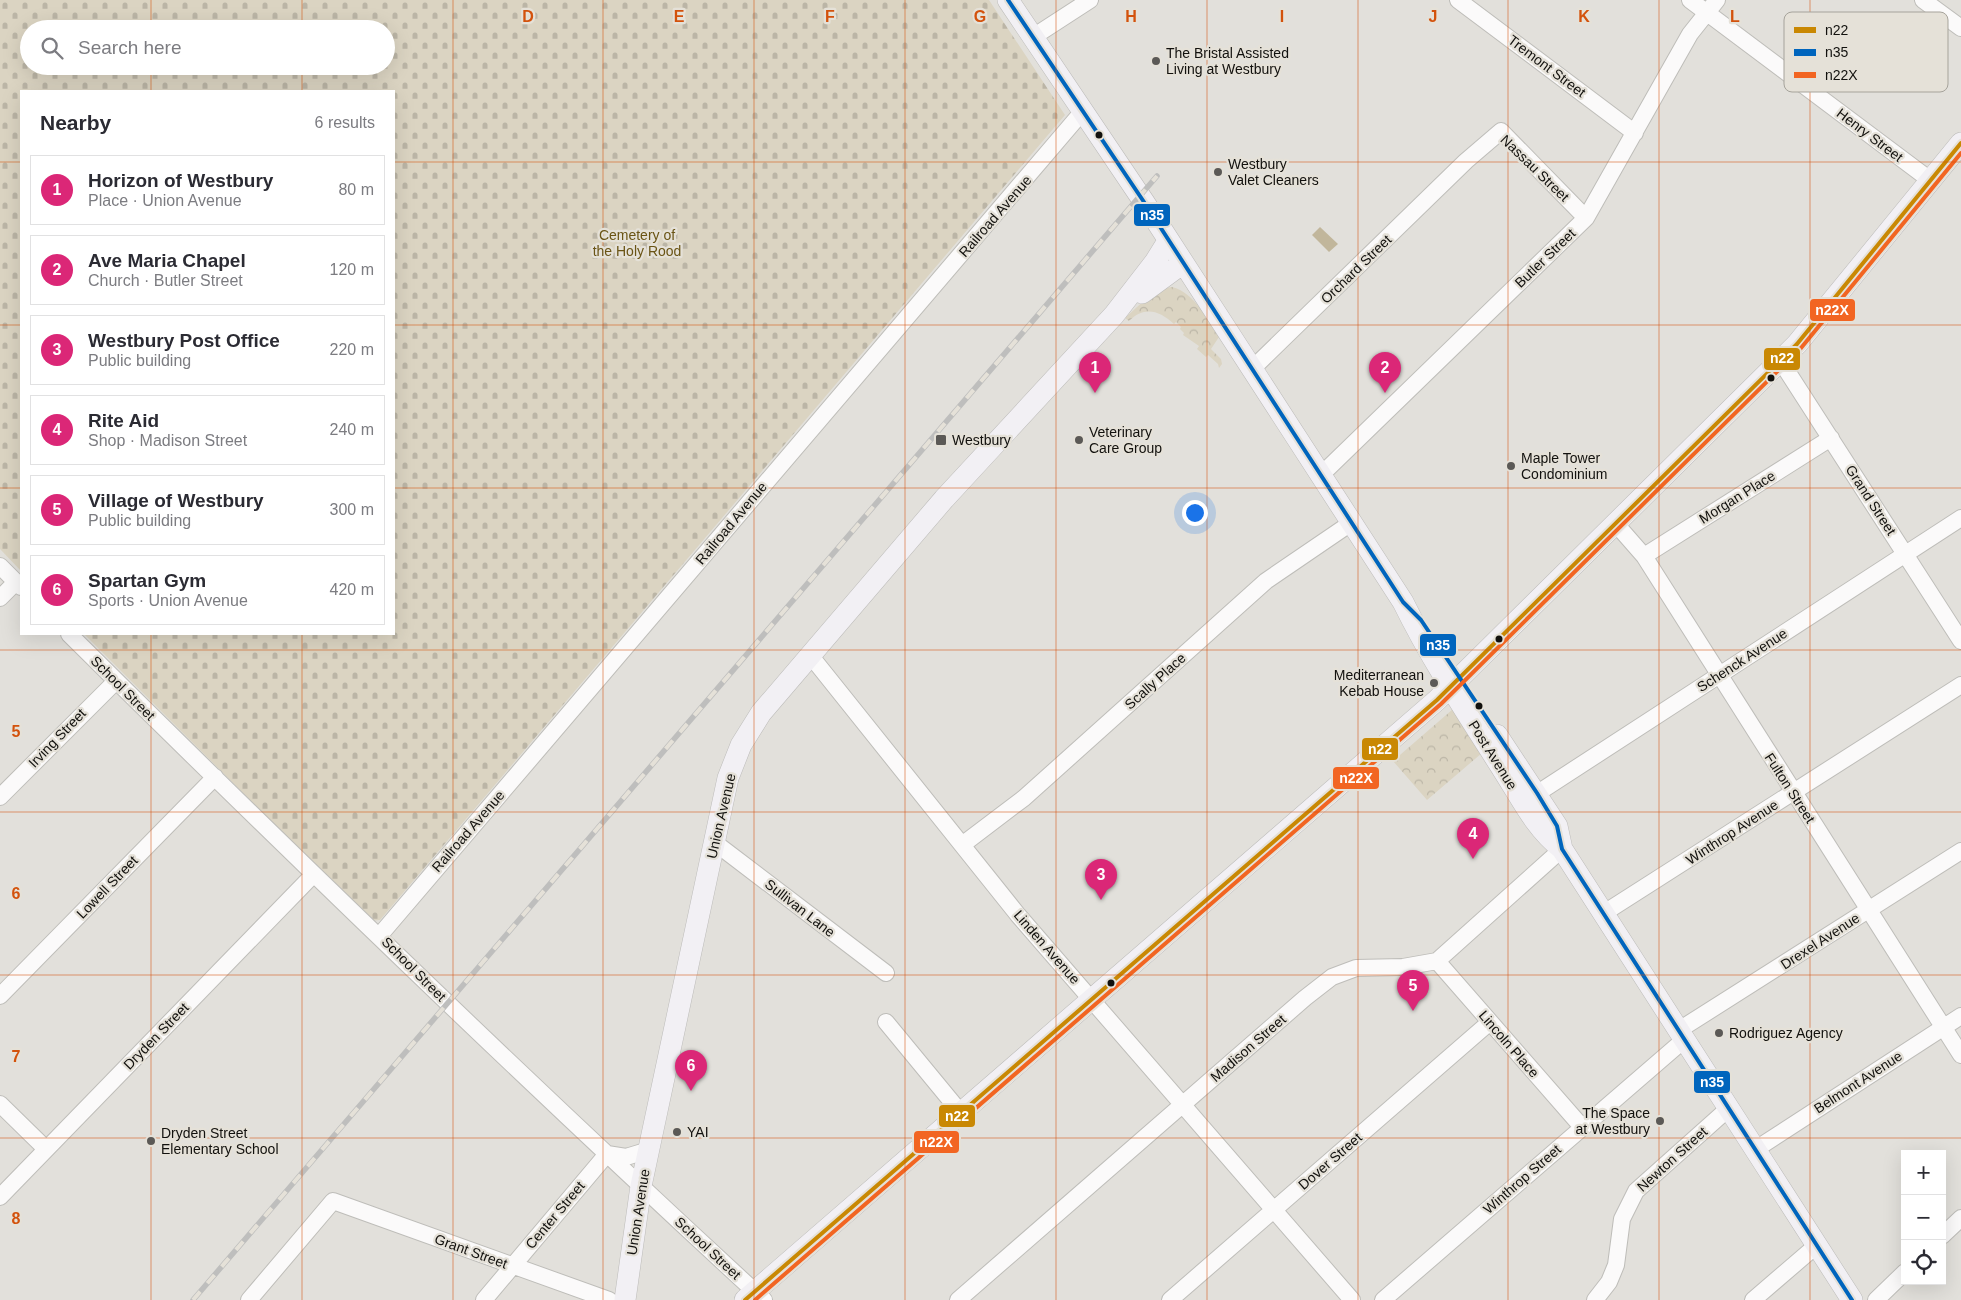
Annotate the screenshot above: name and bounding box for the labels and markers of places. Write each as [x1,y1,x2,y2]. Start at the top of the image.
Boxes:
place label: The Bristal Assisted Living at Westbury [1166,45,1289,77]
marker: The Bristal Assisted Living at Westbury [1150,55,1162,67]
unlabelled marker [1094,130,1104,140]
place label: Westbury Valet Cleaners [1228,156,1319,188]
marker: Westbury Valet Cleaners [1212,166,1224,178]
pin: 1 [1079,352,1111,393]
pin: 2 [1369,352,1401,393]
unlabelled marker [1766,373,1776,383]
place label: Veterinary Care Group [1089,424,1162,456]
place label: Westbury [952,432,1011,448]
marker: Westbury [934,433,948,447]
marker: Veterinary Care Group [1073,434,1085,446]
place label: Maple Tower Condominium [1521,450,1607,482]
marker: Maple Tower Condominium [1505,460,1517,472]
unlabelled marker [1494,634,1504,644]
place label: Mediterranean Kebab House [1334,667,1424,699]
marker: Mediterranean Kebab House [1428,677,1440,689]
unlabelled marker [1474,701,1484,711]
pin: 4 [1457,818,1489,859]
pin: 3 [1085,859,1117,900]
pin: 5 [1397,970,1429,1011]
unlabelled marker [1106,978,1116,988]
place label: Rodriguez Agency [1729,1025,1843,1041]
marker: Rodriguez Agency [1713,1027,1725,1039]
pin: 6 [675,1050,707,1091]
place label: The Space at Westbury [1576,1105,1650,1137]
marker: The Space at Westbury [1654,1115,1666,1127]
place label: YAI [687,1124,709,1140]
place label: Dryden Street Elementary School [161,1125,279,1157]
marker: YAI [671,1126,683,1138]
marker: Dryden Street Elementary School [145,1135,157,1147]

